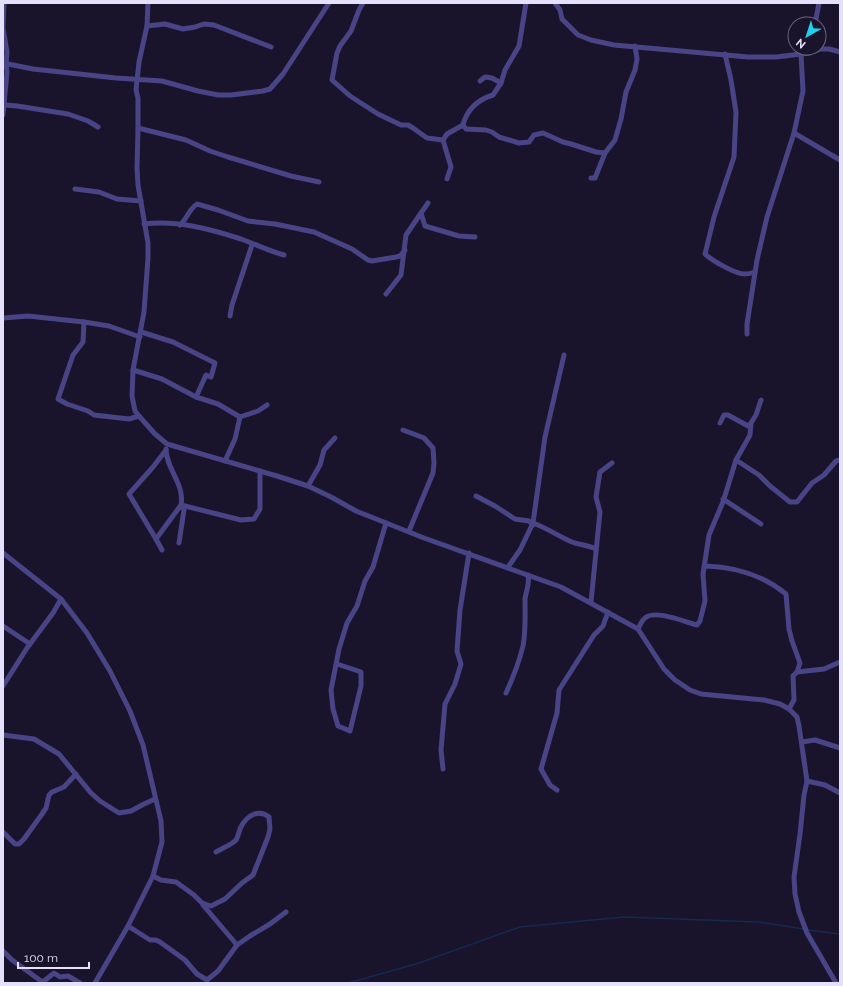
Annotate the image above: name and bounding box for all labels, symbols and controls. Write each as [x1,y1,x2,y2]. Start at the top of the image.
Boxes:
north arrow [787,16,827,56]
text: N [794,36,808,51]
scale bar [18,944,89,970]
text: 100 m [24,951,58,965]

